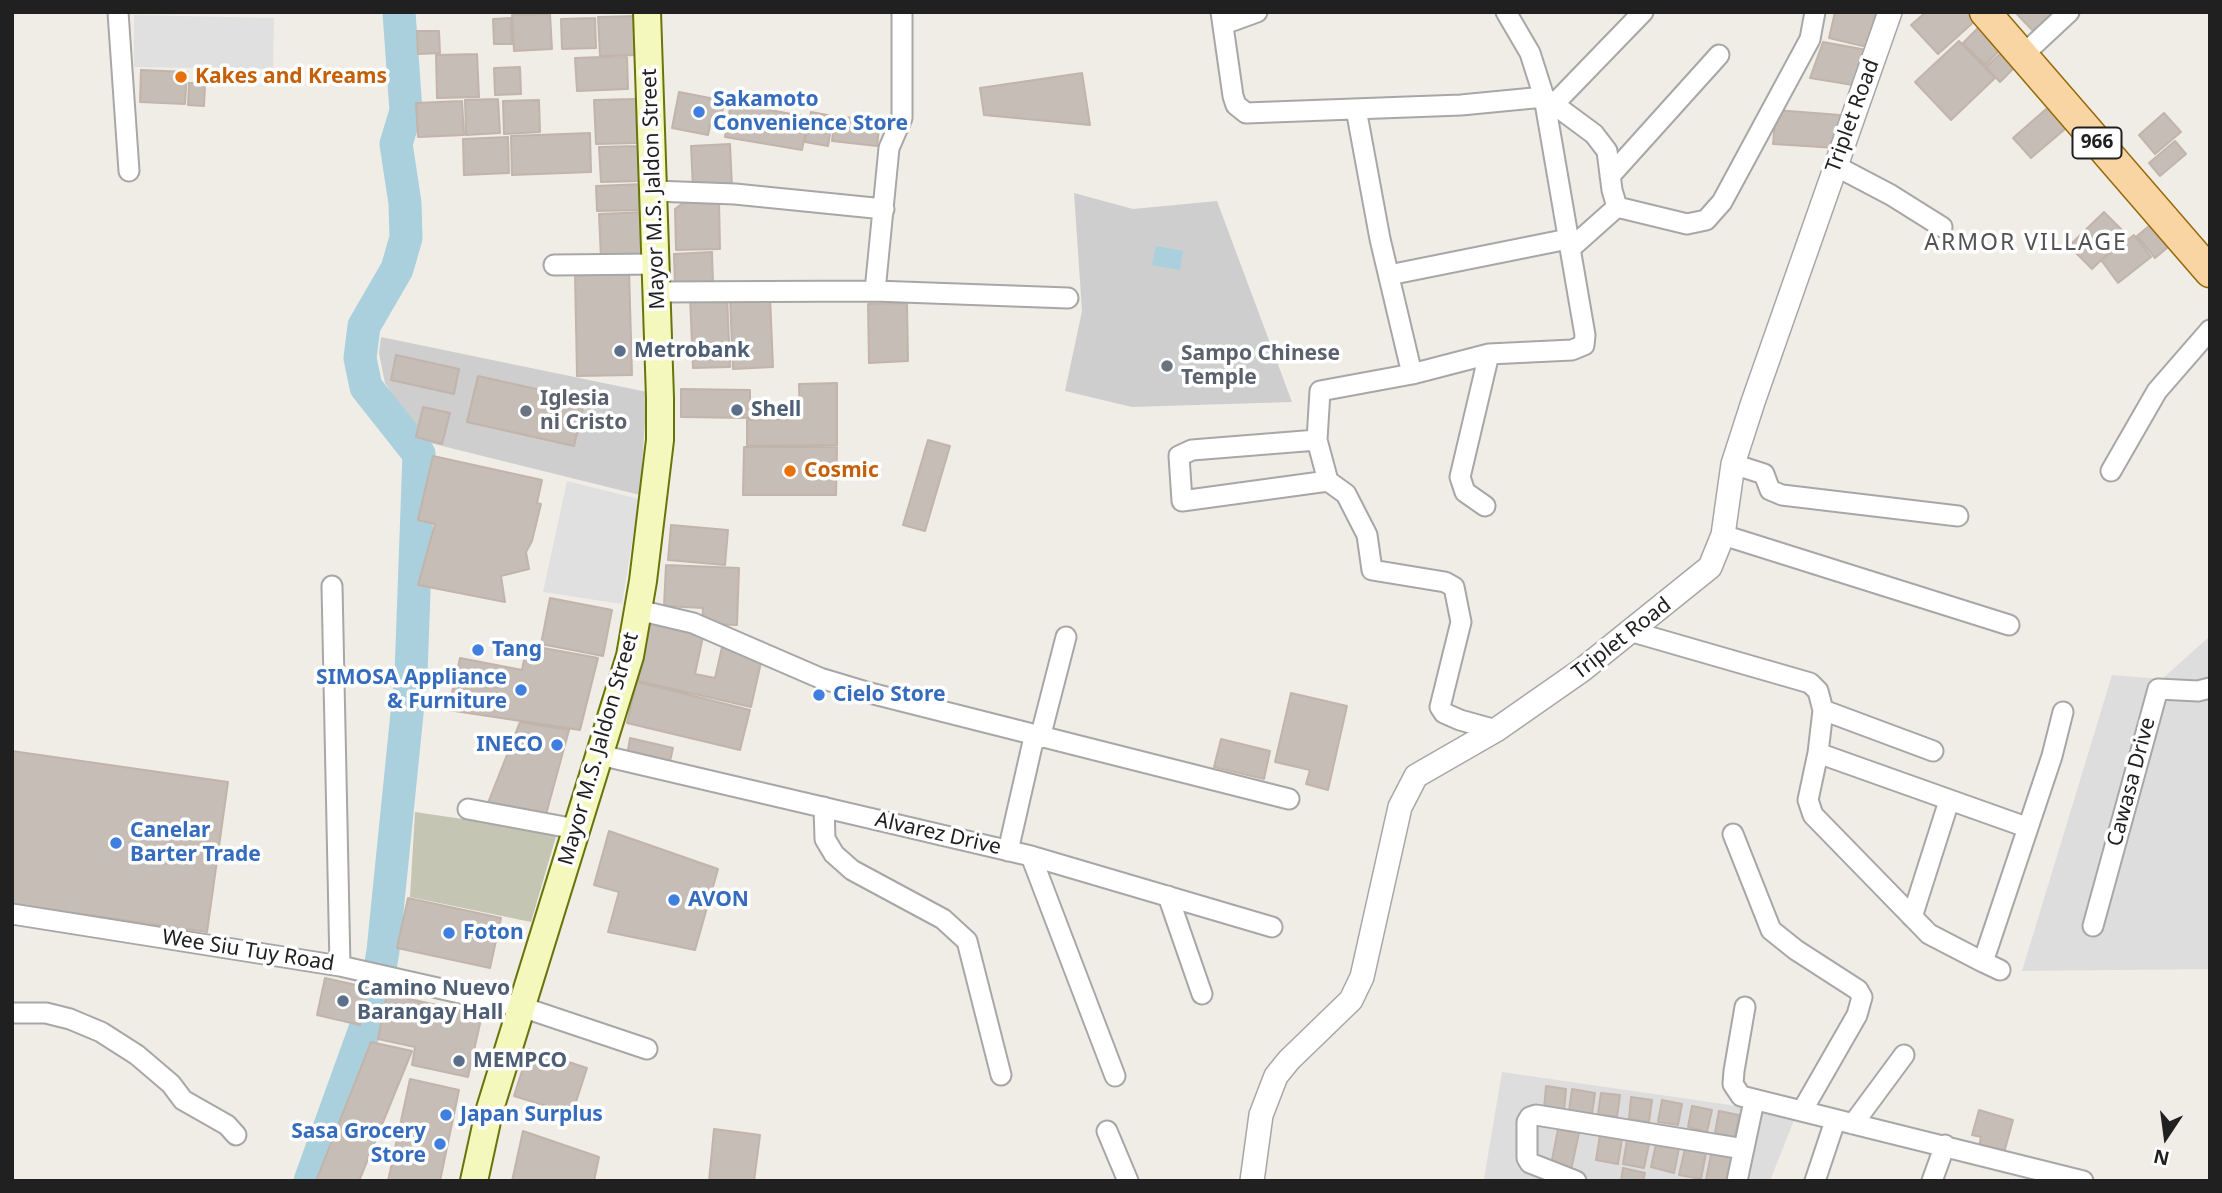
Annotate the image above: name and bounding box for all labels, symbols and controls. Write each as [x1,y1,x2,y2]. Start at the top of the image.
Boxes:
street label: Triplet Road [1821,56,1885,176]
place label: Kakes and Kreams [195,64,387,90]
street label: Mayor M.S. Jaldon Street [637,68,671,310]
marker: Kakes and Kreams [173,69,189,85]
place label: Sakamoto Convenience Store [713,87,908,137]
marker: Sakamoto Convenience Store [691,104,707,120]
road number: 966 [2072,127,2122,158]
district label: ARMOR VILLAGE [1926,229,2126,257]
place label: Metrobank [634,338,750,364]
place label: Sampo Chinese Temple [1181,341,1340,391]
marker: Metrobank [612,343,628,359]
marker: Sampo Chinese Temple [1159,358,1175,374]
place label: Iglesia ni Cristo [540,386,627,436]
place label: Shell [751,397,801,423]
marker: Shell [729,402,745,418]
marker: Iglesia ni Cristo [518,403,534,419]
place label: Cosmic [804,458,879,484]
marker: Cosmic [782,463,798,479]
street label: Triplet Road [1568,593,1676,685]
street label: Mayor M.S. Jaldon Street [554,630,644,868]
place label: Tang [492,637,542,663]
marker: Tang [470,642,486,658]
place label: SIMOSA Appliance & Furniture [316,665,507,715]
marker: SIMOSA Appliance & Furniture [513,682,529,698]
place label: Cielo Store [833,682,945,708]
marker: Cielo Store [811,687,827,703]
street label: Cawasa Drive [2103,715,2161,849]
place label: INECO [476,732,543,758]
marker: INECO [549,737,565,753]
street label: Alvarez Drive [873,807,1003,861]
place label: Canelar Barter Trade [130,818,261,868]
marker: Canelar Barter Trade [108,835,124,851]
place label: AVON [688,887,749,913]
marker: AVON [666,892,682,908]
place label: Foton [463,920,524,946]
street label: Wee Siu Tuy Road [160,925,336,977]
marker: Foton [441,925,457,941]
place label: Camino Nuevo Barangay Hall [357,976,510,1026]
marker: Camino Nuevo Barangay Hall [335,993,351,1009]
place label: MEMPCO [473,1048,567,1074]
marker: MEMPCO [451,1053,467,1069]
place label: Japan Surplus [460,1102,603,1128]
north arrow [2131,1102,2201,1172]
marker: Japan Surplus [438,1107,454,1123]
place label: Sasa Grocery Store [291,1119,426,1169]
marker: Sasa Grocery Store [432,1136,448,1152]
text: N [2151,1143,2172,1172]

